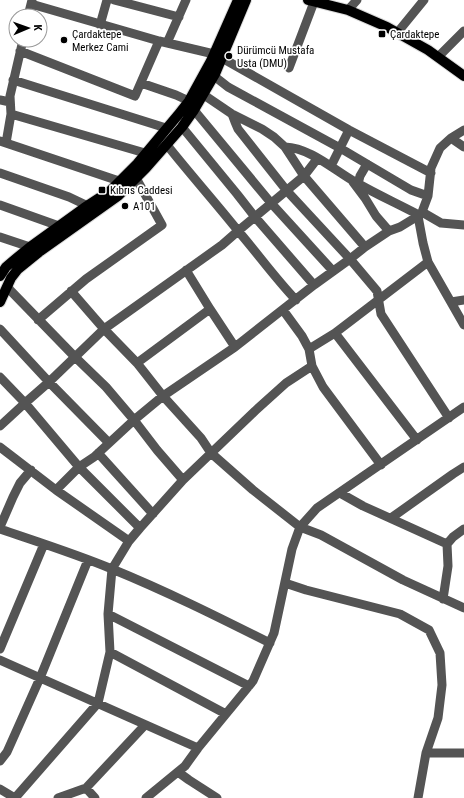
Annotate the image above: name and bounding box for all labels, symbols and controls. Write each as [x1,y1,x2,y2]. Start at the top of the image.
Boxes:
north arrow [8,8,48,48]
text: K [31,24,44,32]
place label: Çardaktepe Merkez Cami [72,28,129,54]
place label: Çardaktepe [390,28,439,41]
marker: Çardaktepe [377,29,387,39]
marker: Çardaktepe Merkez Cami [59,35,69,45]
place label: Dürümcü Mustafa Usta (DMU) [237,44,314,70]
marker: Dürümcü Mustafa Usta (DMU) [224,51,234,61]
place label: Kıbrıs Caddesi [110,184,173,197]
marker: Kıbrıs Caddesi [97,185,107,195]
place label: A101 [133,200,156,213]
marker: A101 [120,201,130,211]

